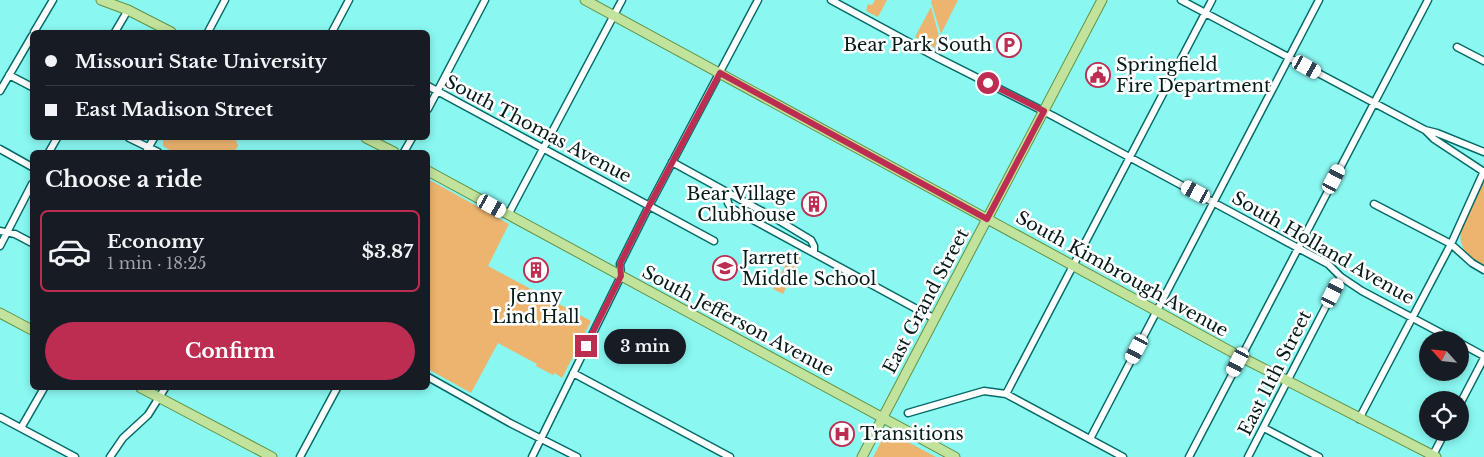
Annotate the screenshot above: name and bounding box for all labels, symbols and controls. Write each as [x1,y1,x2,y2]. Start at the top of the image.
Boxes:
parking icon: Bear Park South [996,32,1022,58]
place label: Bear Park South [843,34,992,56]
text: Missouri State University [75,50,327,73]
car [1290,53,1323,81]
place label: Springfield Fire Department [1116,54,1271,97]
public building icon: Springfield Fire Department [1085,62,1111,88]
street label: South Thomas Avenue [441,70,635,188]
route start [977,72,999,94]
text: East Madison Street [75,98,273,121]
car [1320,162,1347,196]
text: Choose a ride [45,166,202,193]
car [1179,178,1212,206]
place label: Bear Village Clubhouse [687,183,796,226]
street label: South Holland Avenue [1228,187,1418,309]
building icon: Bear Village Clubhouse [801,191,827,217]
car [475,192,508,220]
street label: South Kimbrough Avenue [1012,206,1232,342]
street label: East Grand Street [878,224,974,377]
icon: car [47,229,92,274]
text: Economy [107,230,204,253]
text: $3.87 [362,240,413,263]
place label: Jarrett Middle School [740,247,877,290]
text: 1 min · 18:25 [107,253,206,273]
school or university icon: Jarrett Middle School [712,255,738,281]
building icon: Jenny Lind Hall [523,257,549,283]
street label: South Jefferson Avenue [638,261,838,381]
car [1319,276,1346,310]
place label: Jenny Lind Hall [492,285,580,328]
street label: East 11th Street [1234,306,1316,439]
button: Confirm [45,322,415,380]
callout: 3 min [604,328,686,364]
north arrow [1419,331,1469,381]
map controls [1419,331,1469,441]
car [1123,332,1150,366]
route end [575,335,597,357]
text: 3 min [620,336,670,356]
car [1224,345,1251,379]
button: locate [1419,391,1469,441]
hospital icon: Transitions [829,421,855,447]
place label: Transitions [860,423,964,445]

